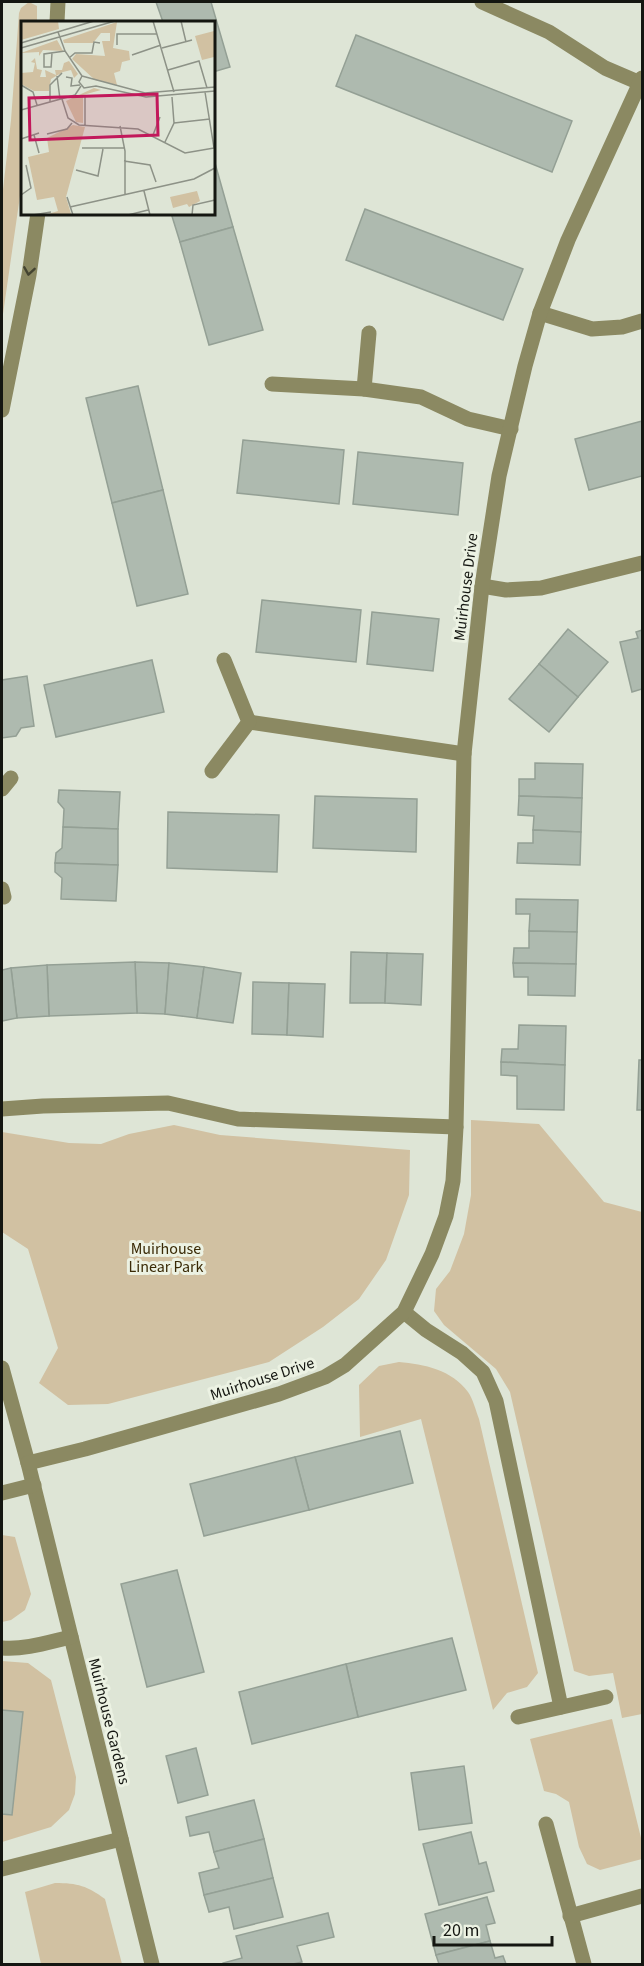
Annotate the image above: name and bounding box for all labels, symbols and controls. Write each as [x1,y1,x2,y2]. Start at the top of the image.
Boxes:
inset map [21,21,214,214]
one-way arrow [24,266,36,275]
street label: Muirhouse Drive [448,532,484,642]
park label: Muirhouse Linear Park [129,1238,204,1278]
street label: Muirhouse Drive [207,1352,317,1406]
street label: Muirhouse Gardens [83,1656,135,1787]
scale bar [434,1909,552,1947]
text: 20 m [443,1918,479,1943]

